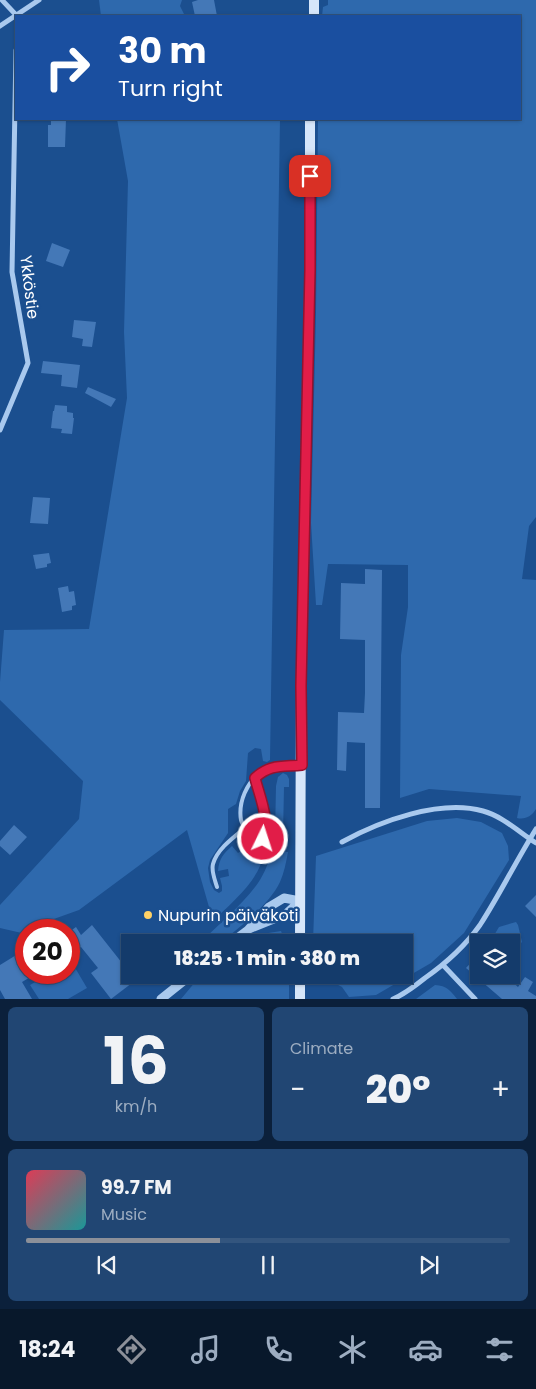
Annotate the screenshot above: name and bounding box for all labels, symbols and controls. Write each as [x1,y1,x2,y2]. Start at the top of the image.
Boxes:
text: 30 m [118,26,206,75]
icon: right [35,35,100,100]
text: Turn right [118,73,223,104]
pin [289,155,331,197]
icon: arrive [296,162,324,190]
street label: Ykköstie [14,254,45,320]
position arrow [236,812,288,864]
place label: Nupurin päiväkoti [158,904,299,927]
marker: Nupurin päiväkoti [142,909,154,921]
speed limit sign: 20 [15,919,80,984]
map controls [470,934,520,984]
button: layers [470,934,520,984]
text: 18:25 · 1 min · 380 m [174,945,360,972]
text: 16 [103,1016,169,1107]
text: Climate [290,1037,353,1060]
text: 20° [366,1063,431,1116]
text: − [290,1070,305,1109]
text: + [491,1070,510,1109]
text: km/h [115,1095,157,1118]
text: 99.7 FM [101,1174,172,1201]
text: Music [101,1203,147,1226]
icon: previous [93,1251,121,1279]
icon: pause [254,1251,282,1279]
icon: next [415,1251,443,1279]
icon: directions [114,1332,149,1367]
icon: music [188,1332,223,1367]
icon: phone [261,1332,296,1367]
icon: climate [335,1332,370,1367]
icon: car [408,1332,443,1367]
icon: filters [482,1332,517,1367]
text: 18:24 [19,1334,76,1365]

